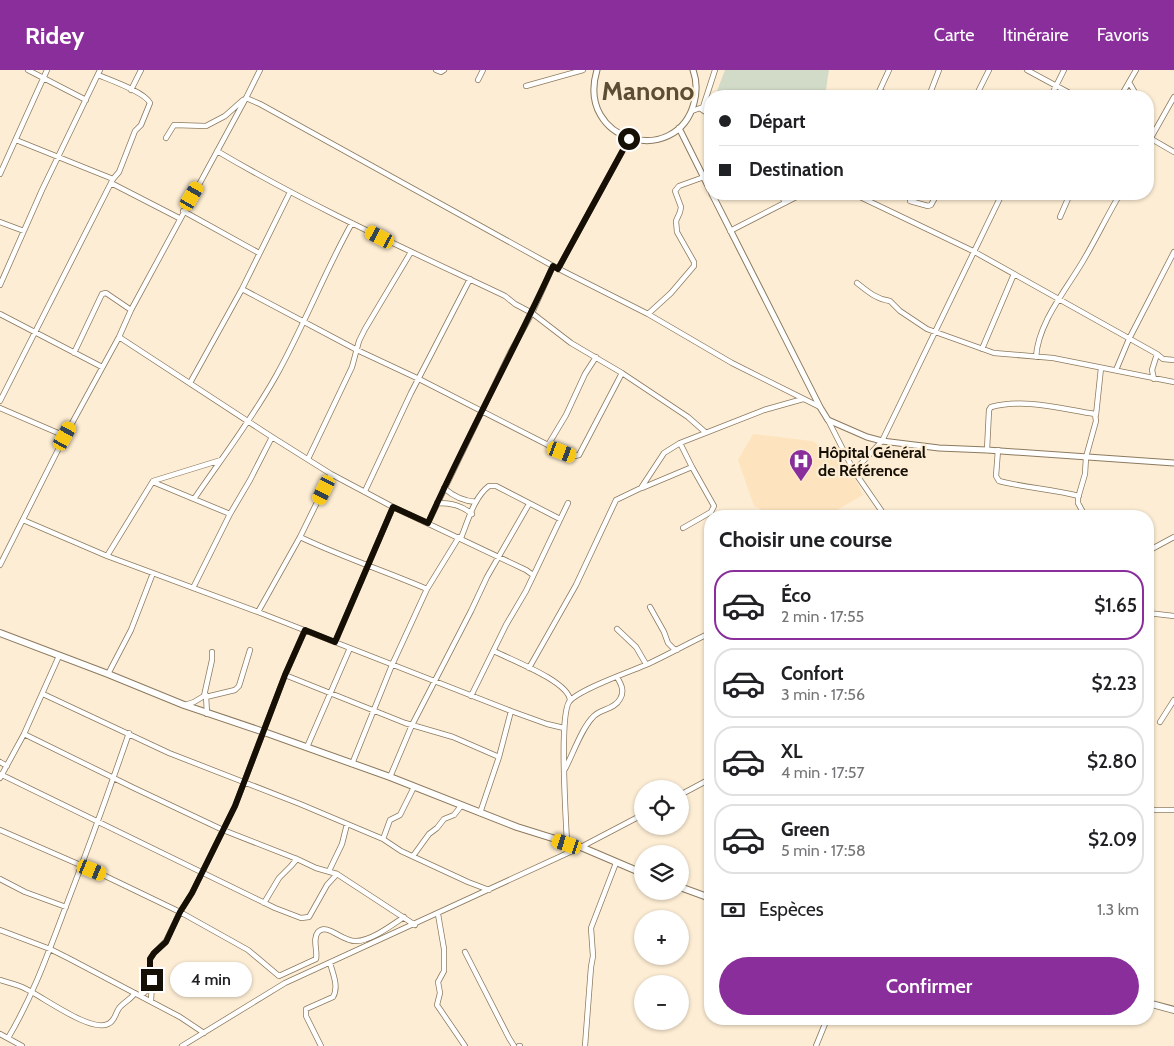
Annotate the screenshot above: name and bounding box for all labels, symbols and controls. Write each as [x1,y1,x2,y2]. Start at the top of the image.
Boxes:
text: Ridey [25,21,84,50]
text: Carte [934,24,974,46]
text: Itinéraire [1002,24,1069,46]
text: Favoris [1097,24,1149,46]
district label: Manono [602,75,695,107]
text: Départ [749,110,806,133]
route start [618,128,640,150]
text: Destination [749,158,844,181]
car [178,179,205,213]
car [363,224,396,250]
car [51,419,78,453]
car [545,440,578,464]
place label: Hôpital Général de Référence [818,443,926,480]
hospital icon: Hôpital Général de Référence [788,448,814,482]
car [310,473,337,507]
text: Choisir une course [719,526,892,553]
icon: car [721,583,766,628]
text: Éco [781,584,811,607]
text: $1.65 [1094,594,1137,617]
text: 2 min · 17:55 [781,607,864,626]
icon: car [721,661,766,706]
text: Confort [781,662,844,685]
text: $2.23 [1092,672,1137,695]
text: 3 min · 17:56 [781,685,865,704]
icon: car [721,739,766,784]
text: XL [781,740,802,763]
text: $2.80 [1087,750,1137,773]
text: 4 min · 17:57 [781,763,865,782]
map controls [634,780,689,1030]
button: locate [634,780,689,835]
icon: car [721,817,766,862]
text: Green [781,818,830,841]
text: $2.09 [1088,828,1137,851]
car [550,832,583,856]
text: 5 min · 17:58 [781,841,866,860]
button: layers [634,845,689,900]
car [75,857,108,883]
icon: cash [719,896,747,924]
text: Espèces [759,898,824,921]
text: 1.3 km [1097,900,1139,919]
button: + [634,910,689,965]
button: Confirmer [719,957,1139,1015]
callout: 4 min [170,962,252,998]
route end [141,969,163,991]
text: 4 min [191,970,231,989]
button: − [634,975,689,1030]

